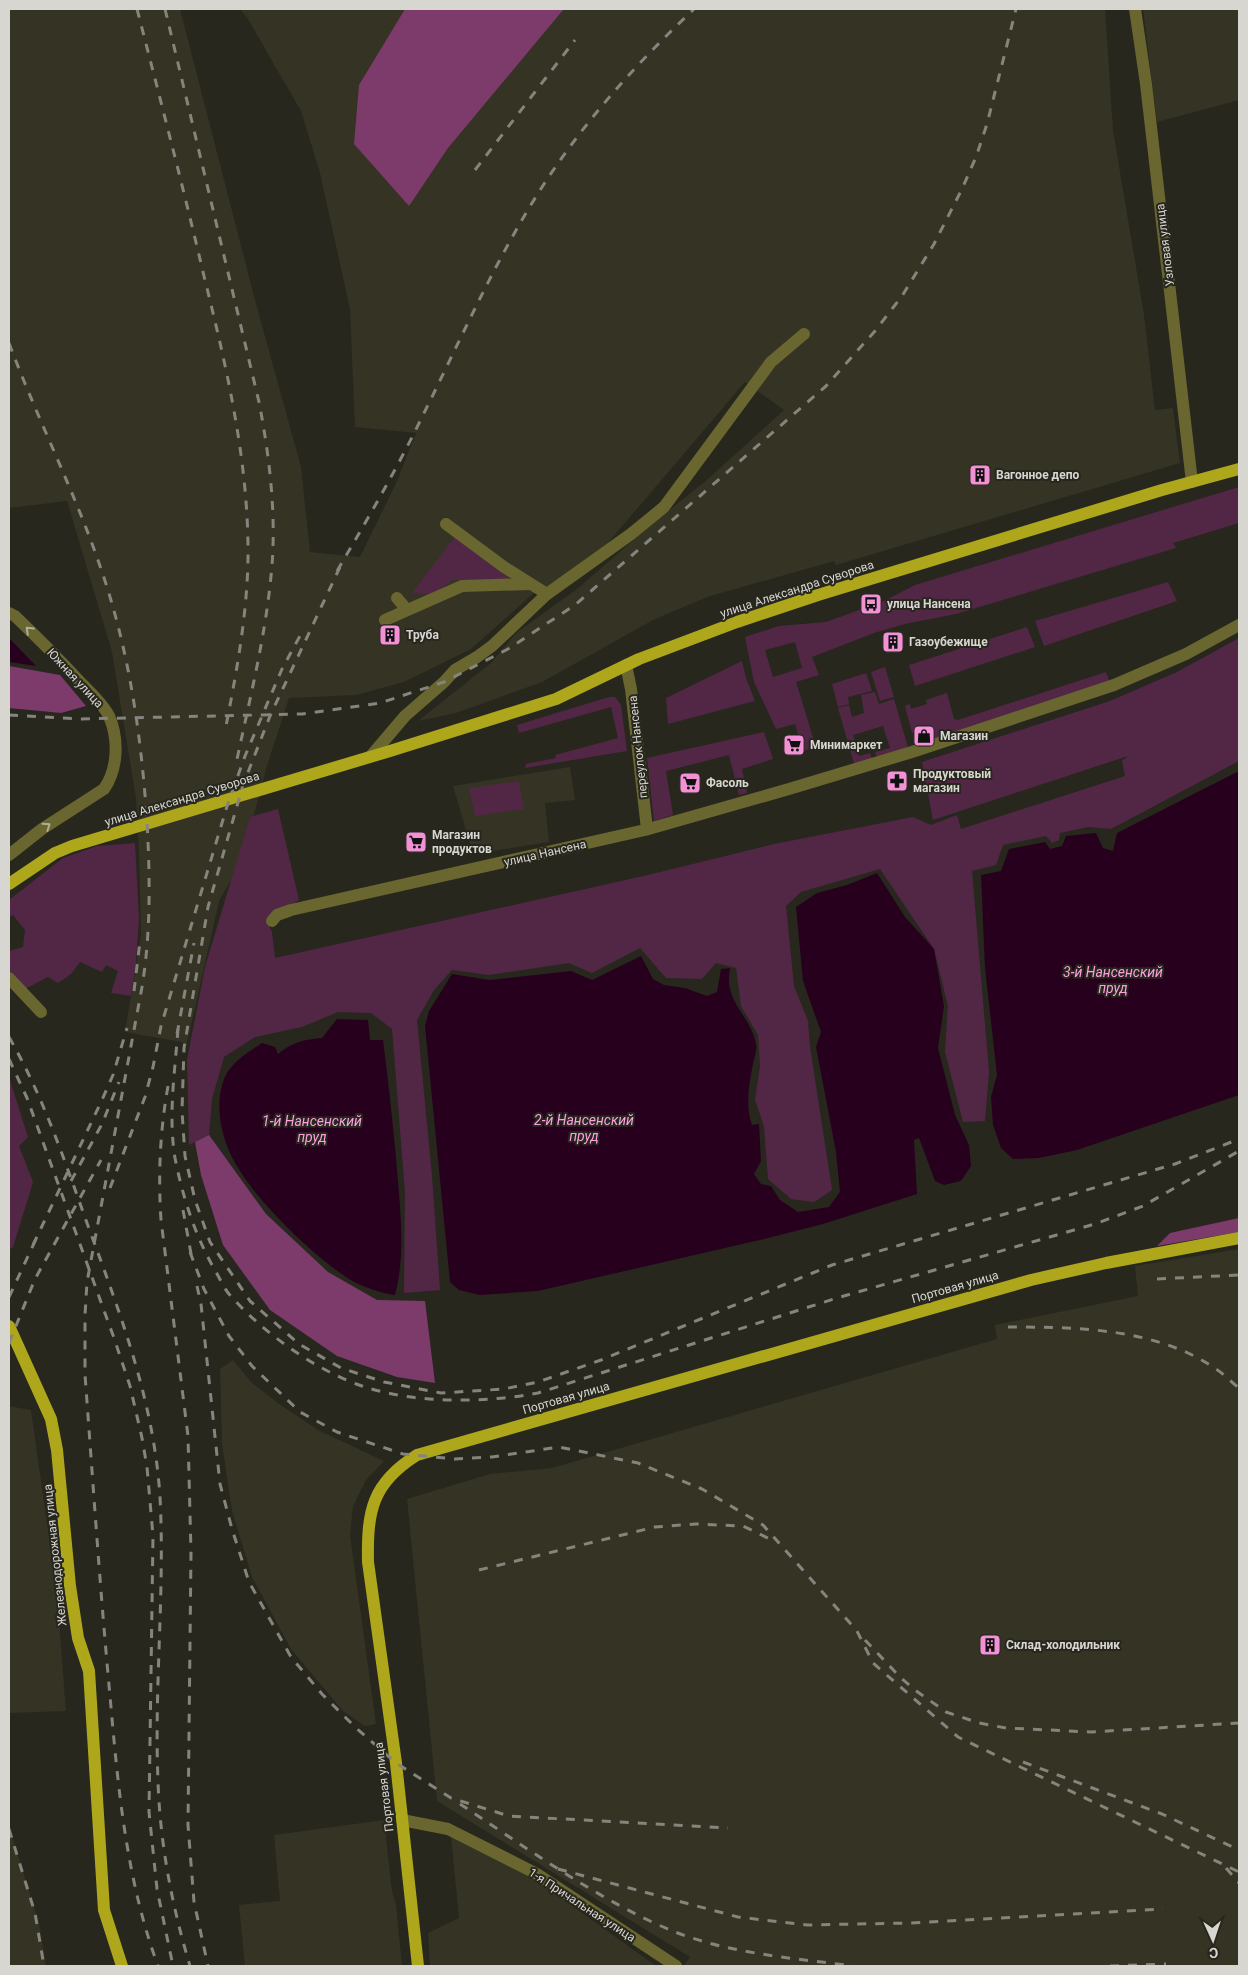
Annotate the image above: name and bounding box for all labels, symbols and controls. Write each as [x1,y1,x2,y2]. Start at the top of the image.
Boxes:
street label: Узловая улица [1153,203,1177,287]
building icon: Вагонное депо [968,463,992,487]
place label: Вагонное депо [996,468,1079,482]
street label: улица Александра Суворова [718,557,876,621]
bus stop icon: улица Нансена [859,592,883,616]
place label: улица Нансена [887,597,971,611]
building icon: Труба [378,623,402,647]
one-way arrow [26,627,35,636]
place label: Труба [406,628,439,642]
building icon: Газоубежище [881,630,905,654]
place label: Газоубежище [909,635,988,649]
street label: Южная улица [44,645,106,711]
street label: переулок Нансена [626,695,650,799]
shop icon: Магазин [912,724,936,748]
place label: Магазин [940,729,988,743]
supermarket icon: Минимаркет [782,733,806,757]
place label: Минимаркет [810,738,882,752]
place label: Продуктовый магазин [913,767,991,795]
street label: улица Александра Суворова [103,769,261,829]
pharmacy icon: Продуктовый магазин [885,769,909,793]
supermarket icon: Фасоль [678,771,702,795]
place label: Фасоль [706,776,749,790]
one-way arrow [42,823,51,832]
place label: Магазин продуктов [432,828,492,856]
supermarket icon: Магазин продуктов [404,830,428,854]
street label: улица Нансена [502,837,588,869]
water label: 3-й Нансенский пруд [1063,964,1163,996]
water label: 2-й Нансенский пруд [534,1112,634,1144]
water label: 1-й Нансенский пруд [262,1113,362,1145]
street label: Портовая улица [910,1268,1000,1306]
street label: Портовая улица [521,1379,611,1417]
street label: Железнодорожная улица [41,1483,69,1627]
building icon: Склад-холодильник [978,1633,1002,1657]
place label: Склад-холодильник [1006,1638,1120,1652]
street label: Портовая улица [372,1742,396,1832]
street label: 1-я Причальная улица [526,1865,638,1945]
north arrow [1188,1915,1238,1965]
text: С [1209,1945,1219,1961]

